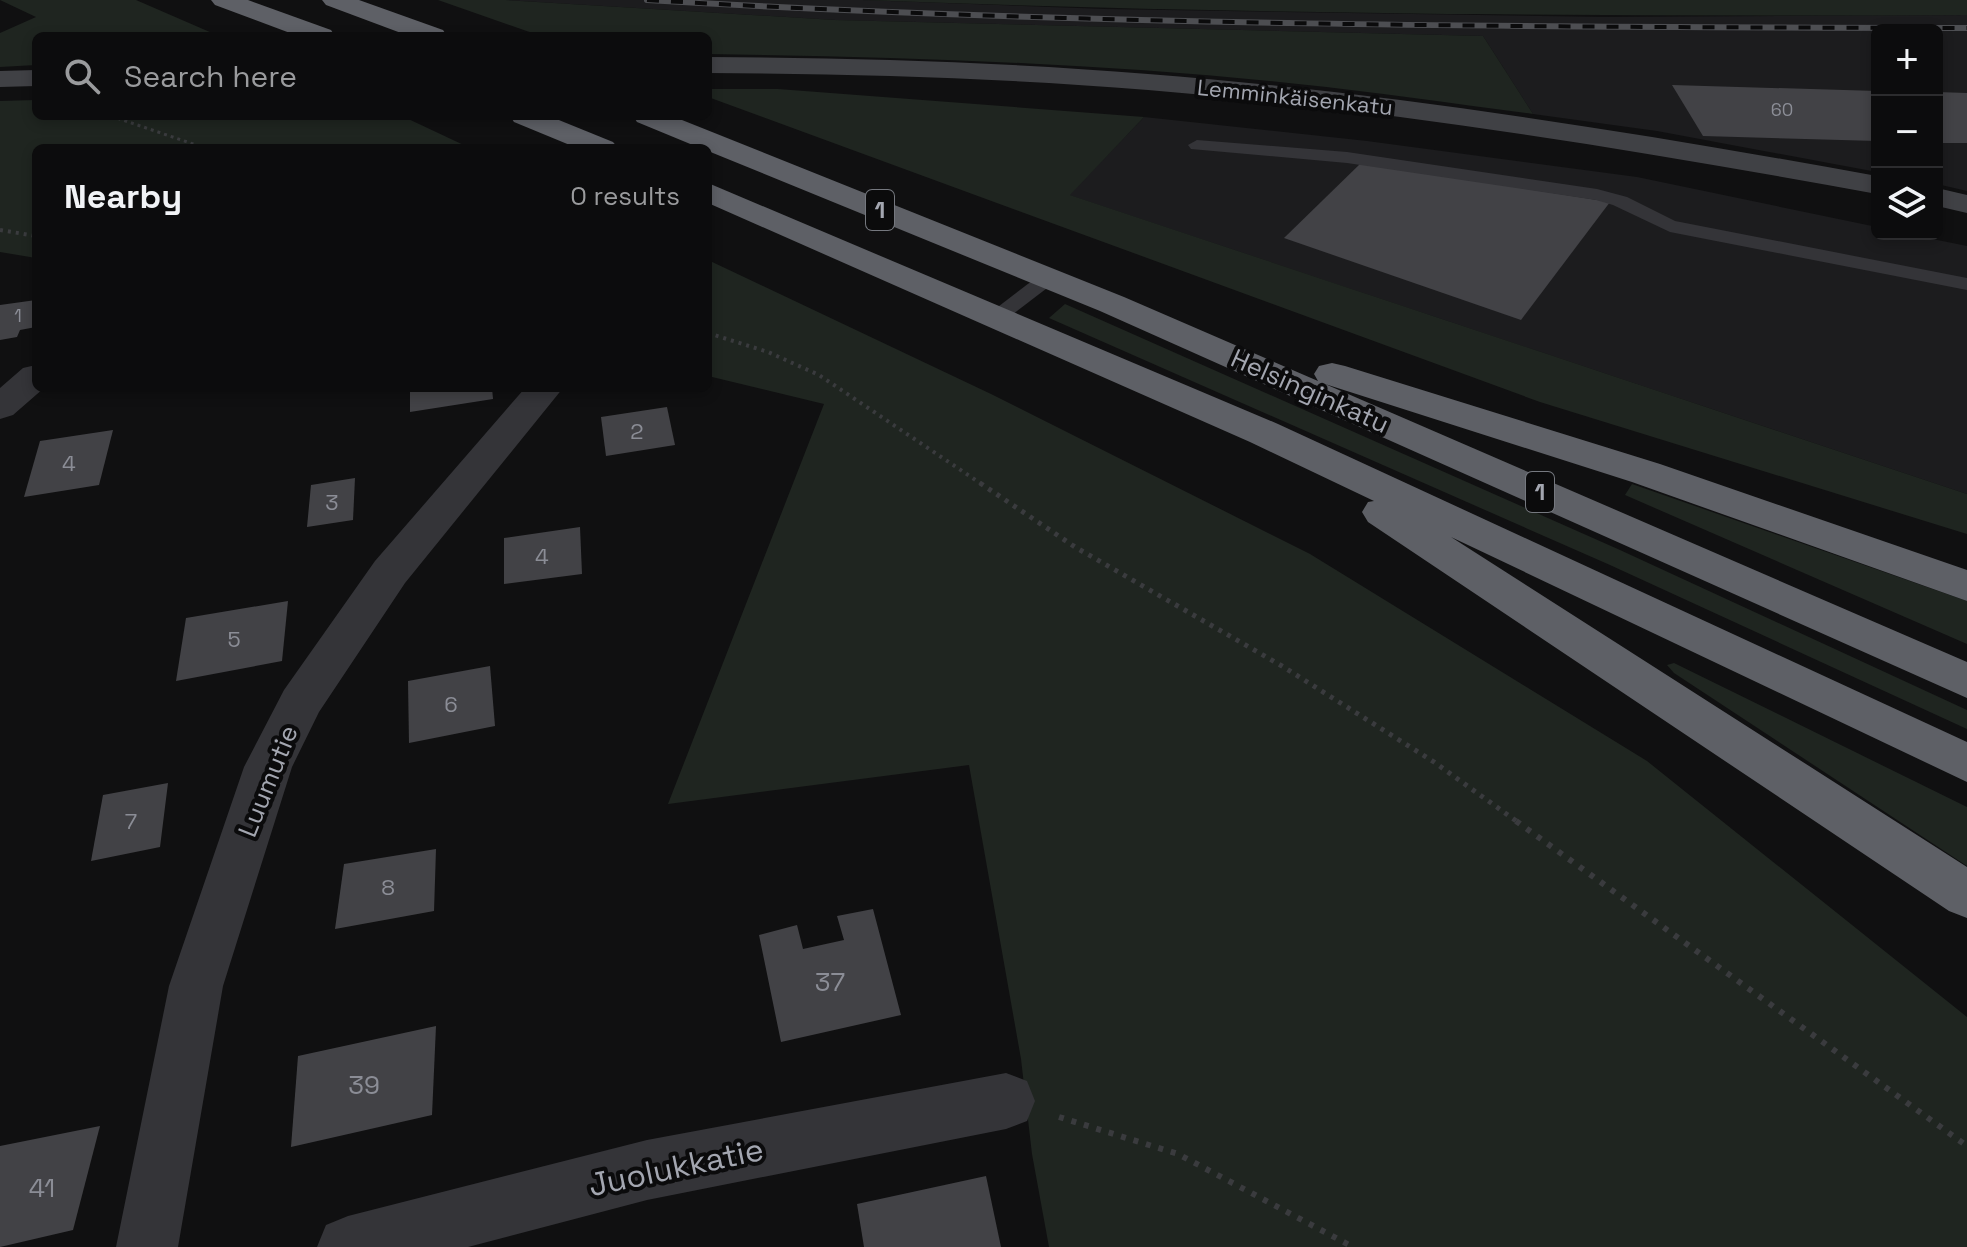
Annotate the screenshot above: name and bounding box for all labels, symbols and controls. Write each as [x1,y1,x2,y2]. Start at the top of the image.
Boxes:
map controls [1871,24,1943,240]
button: + [1871,24,1943,96]
search box [32,32,712,120]
icon: search [60,54,104,98]
text: Search here [124,57,297,96]
street label: Lemminkäisenkatu [1196,73,1394,121]
button: − [1871,96,1943,168]
house number: 60 [1771,98,1793,121]
button: layers [1871,168,1943,240]
text: Nearby [64,175,182,218]
text: 0 results [570,179,680,213]
road number: 1 [866,190,894,230]
house number: 1 [14,304,22,327]
street label: Helsinginkatu [1226,341,1394,441]
house number: 2 [630,417,644,445]
house number: 4 [62,449,76,477]
road number: 1 [1526,472,1554,512]
house number: 3 [325,488,339,516]
house number: 4 [535,542,549,570]
house number: 5 [227,625,241,653]
house number: 6 [444,690,458,718]
street label: Luumutie [230,720,306,842]
house number: 7 [125,807,137,835]
house number: 8 [381,873,395,901]
house number: 37 [815,965,845,999]
house number: 39 [348,1068,380,1102]
street label: Juolukkatie [585,1129,767,1205]
house number: 41 [29,1171,55,1205]

